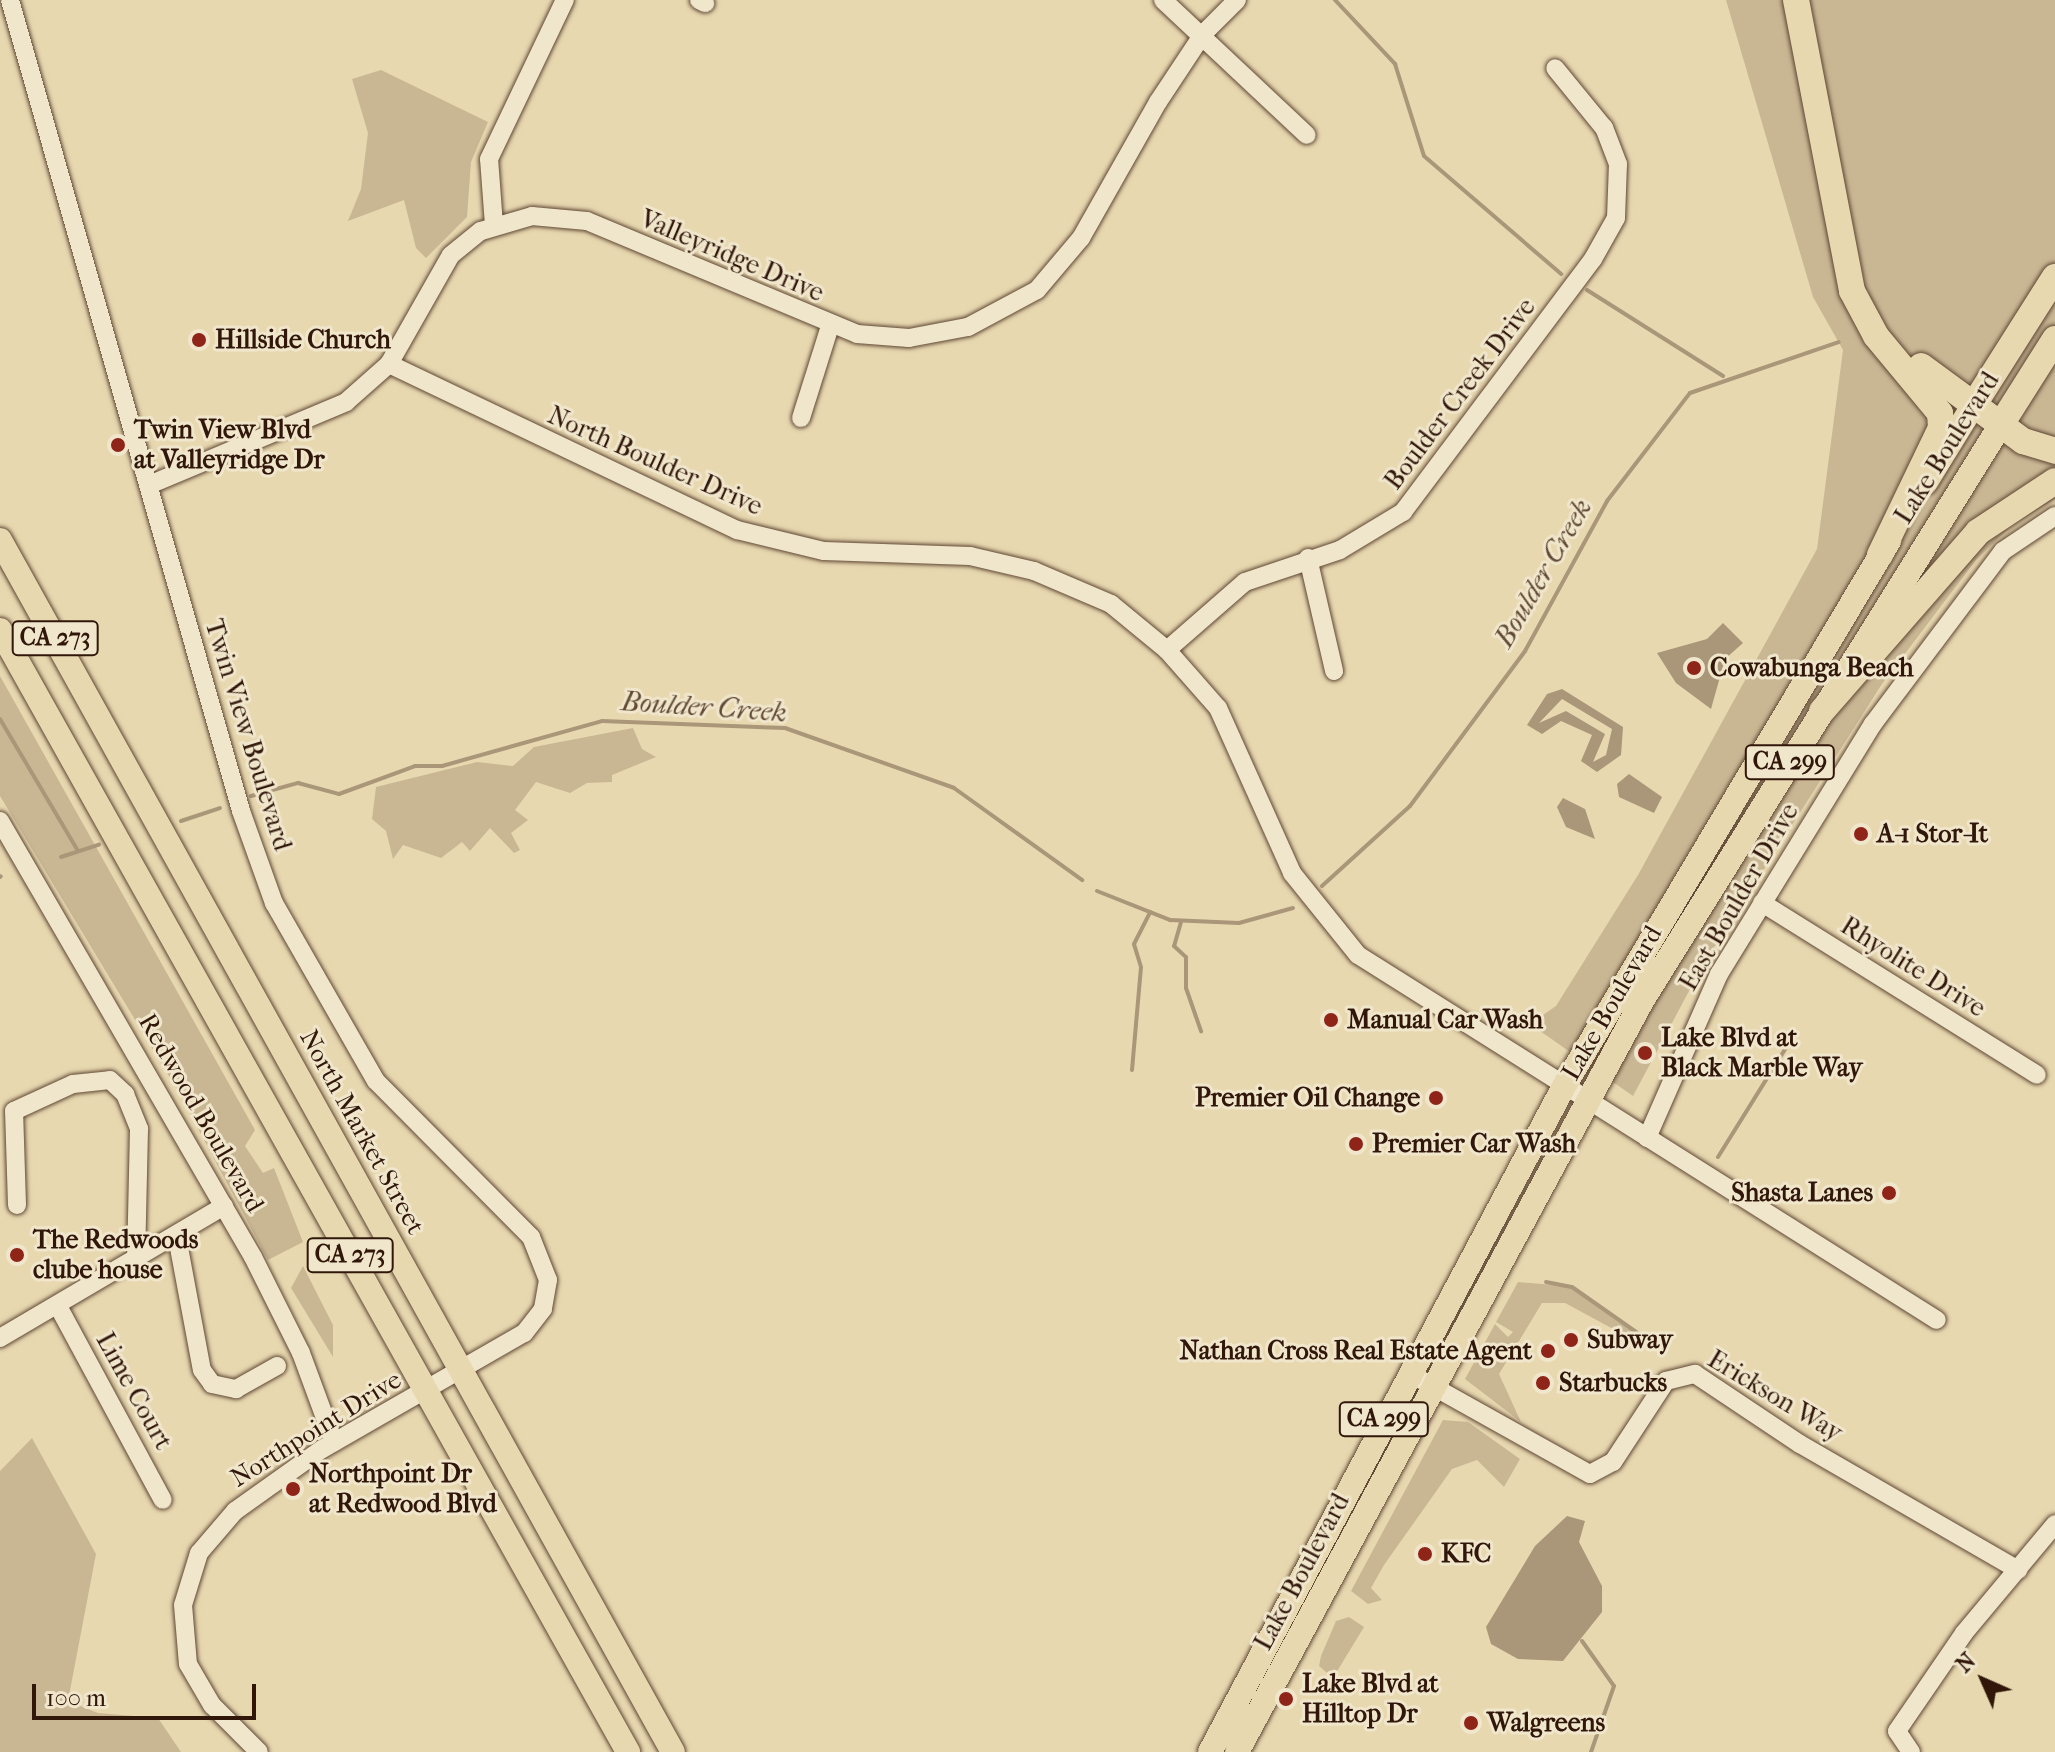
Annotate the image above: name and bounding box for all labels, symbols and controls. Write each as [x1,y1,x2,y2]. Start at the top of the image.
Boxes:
street label: Valleyridge Drive [636,203,828,309]
street label: Boulder Creek Drive [1378,292,1542,496]
place label: Hillside Church [215,324,391,356]
marker: Hillside Church [190,331,208,349]
street label: Lake Boulevard [1888,366,2006,530]
street label: North Boulder Drive [543,400,767,522]
place label: Twin View Blvd at Valleyridge Dr [134,414,325,476]
marker: Twin View Blvd at Valleyridge Dr [109,436,127,454]
water label: Boulder Creek [1487,493,1599,653]
street label: Twin View Boulevard [198,615,298,855]
road number: CA 273 [11,618,99,658]
place label: Cowabunga Beach [1710,652,1914,684]
marker: Cowabunga Beach [1685,659,1703,677]
water label: Boulder Creek [620,684,788,730]
road number: CA 299 [1744,742,1836,782]
street label: East Boulder Drive [1673,798,1805,996]
place label: A-1 Stor-It [1877,818,1988,850]
marker: A-1 Stor-It [1852,825,1870,843]
street label: Rhyolite Drive [1835,910,1991,1024]
street label: Lake Boulevard [1555,920,1669,1086]
place label: Manual Car Wash [1347,1004,1543,1036]
street label: Redwood Boulevard [131,1008,271,1218]
marker: Manual Car Wash [1322,1011,1340,1029]
place label: Lake Blvd at Black Marble Way [1661,1022,1862,1084]
street label: North Market Street [293,1024,431,1240]
marker: Lake Blvd at Black Marble Way [1636,1044,1654,1062]
place label: Premier Oil Change [1195,1082,1420,1114]
marker: Premier Oil Change [1427,1089,1445,1107]
place label: Premier Car Wash [1372,1128,1576,1160]
marker: Premier Car Wash [1347,1135,1365,1153]
place label: Shasta Lanes [1731,1177,1873,1209]
marker: Shasta Lanes [1880,1184,1898,1202]
place label: The Redwoods clube house [33,1224,198,1286]
road number: CA 273 [306,1235,394,1275]
marker: The Redwoods clube house [8,1246,26,1264]
place label: Subway [1587,1324,1673,1356]
street label: Lime Court [89,1327,179,1455]
marker: Subway [1562,1331,1580,1349]
place label: Nathan Cross Real Estate Agent [1180,1335,1532,1367]
marker: Nathan Cross Real Estate Agent [1539,1342,1557,1360]
street label: Erickson Way [1702,1344,1848,1448]
street label: Northpoint Drive [225,1364,407,1494]
place label: Starbucks [1559,1367,1667,1399]
marker: Starbucks [1534,1374,1552,1392]
road number: CA 299 [1338,1399,1430,1439]
place label: Northpoint Dr at Redwood Blvd [309,1458,497,1520]
marker: Northpoint Dr at Redwood Blvd [284,1480,302,1498]
street label: Lake Boulevard [1248,1488,1356,1656]
place label: KFC [1441,1538,1491,1570]
marker: KFC [1416,1545,1434,1563]
north arrow [1943,1640,2023,1720]
text: N [1951,1648,1981,1678]
scale bar [36,1668,260,1718]
place label: Lake Blvd at Hilltop Dr [1302,1668,1438,1730]
text: 100 m [46,1684,106,1712]
marker: Lake Blvd at Hilltop Dr [1277,1690,1295,1708]
place label: Walgreens [1487,1707,1605,1739]
marker: Walgreens [1462,1714,1480,1732]

